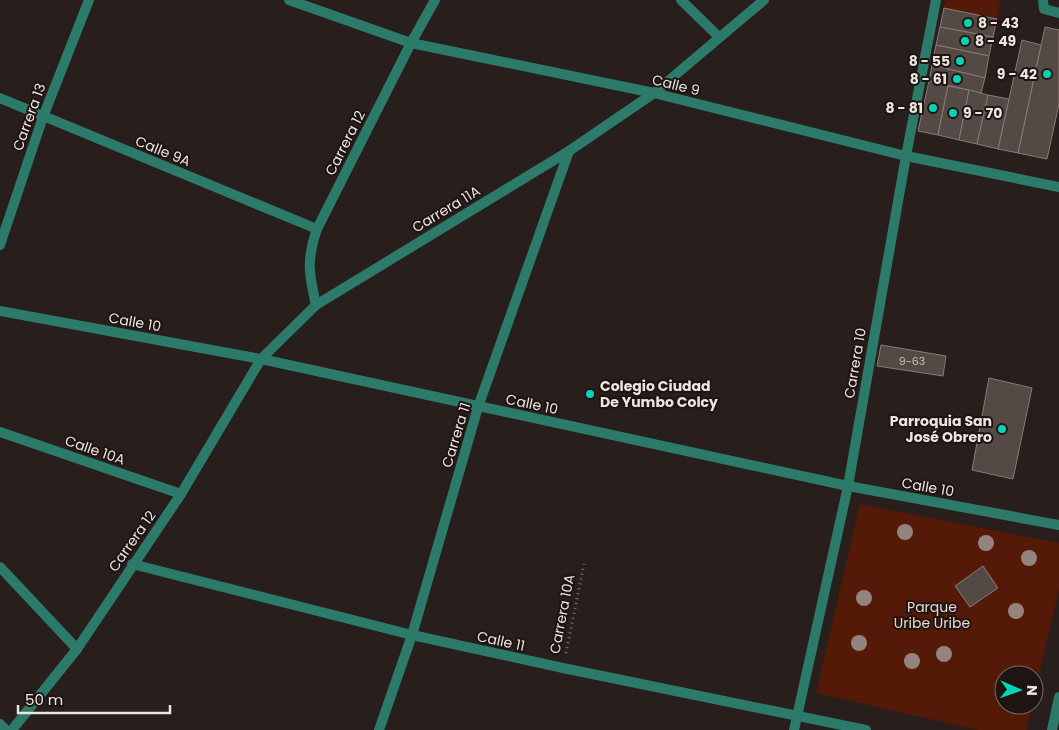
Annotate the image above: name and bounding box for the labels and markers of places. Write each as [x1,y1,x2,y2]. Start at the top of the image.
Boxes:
place label: 8 - 43 [978,13,1019,33]
marker: 8 - 43 [962,17,974,29]
place label: 8 - 49 [975,31,1016,51]
marker: 8 - 49 [959,35,971,47]
place label: 8 - 55 [909,51,950,71]
marker: 8 - 55 [954,55,966,67]
place label: 9 - 42 [997,64,1037,84]
marker: 9 - 42 [1041,68,1053,80]
place label: 8 - 61 [910,69,947,89]
marker: 8 - 61 [951,73,963,85]
place label: 8 - 81 [886,98,923,118]
marker: 8 - 81 [927,102,939,114]
place label: 9 - 70 [963,103,1002,123]
marker: 9 - 70 [947,107,959,119]
place label: Colegio Ciudad De Yumbo Colcy [600,376,718,412]
marker: Colegio Ciudad De Yumbo Colcy [584,388,596,400]
place label: Parroquia San José Obrero [890,411,992,447]
marker: Parroquia San José Obrero [996,423,1008,435]

